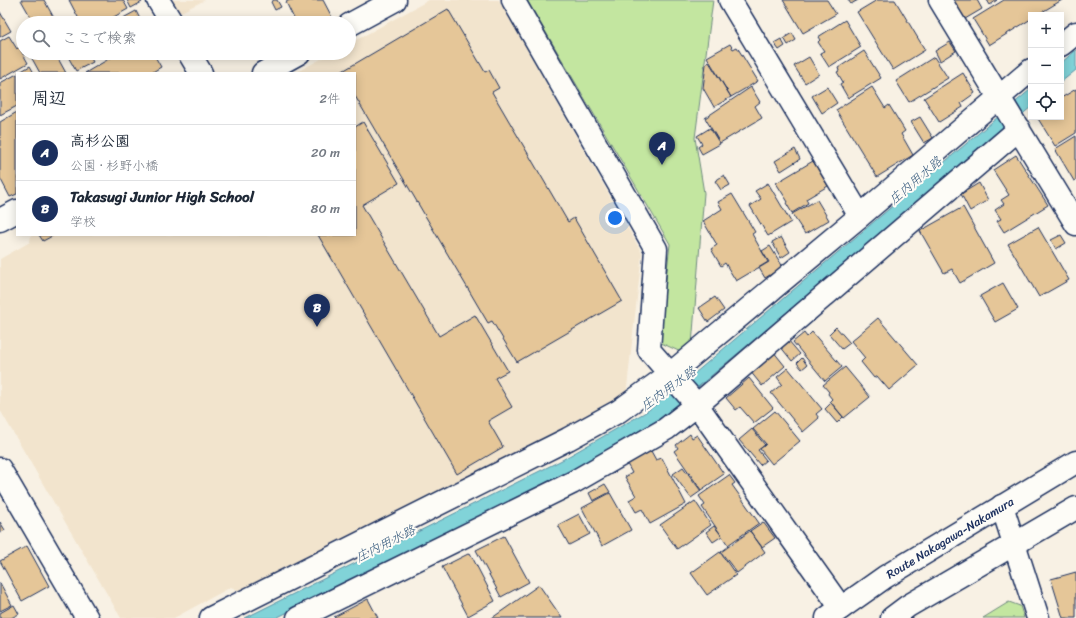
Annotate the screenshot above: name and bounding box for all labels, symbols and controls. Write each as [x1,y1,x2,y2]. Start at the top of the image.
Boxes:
map controls [1028,12,1064,120]
button: + [1028,12,1064,48]
search box [16,16,356,60]
text: ここで検索 [62,25,137,51]
icon: search [30,27,52,49]
button: − [1028,48,1064,84]
text: 周辺 [32,83,66,113]
button: locate [1028,84,1064,120]
text: 2件 [319,87,340,110]
text: 高杉公園 [70,128,130,154]
pin: A [649,132,675,165]
text: A [41,141,49,164]
text: 20 m [311,141,340,164]
water label: 庄内用水路 [883,150,948,210]
text: 公園 · 杉野小橋 [70,154,158,177]
text: Takasugi Junior High School [70,184,254,210]
text: B [41,197,49,220]
text: 80 m [311,197,340,220]
your location [605,208,625,228]
text: 学校 [70,210,96,233]
pin: B [304,294,330,327]
water label: 庄内用水路 [635,359,702,417]
street label: Route Nakagawa-Nakamura [882,490,1019,585]
water label: 庄内用水路 [351,518,420,568]

